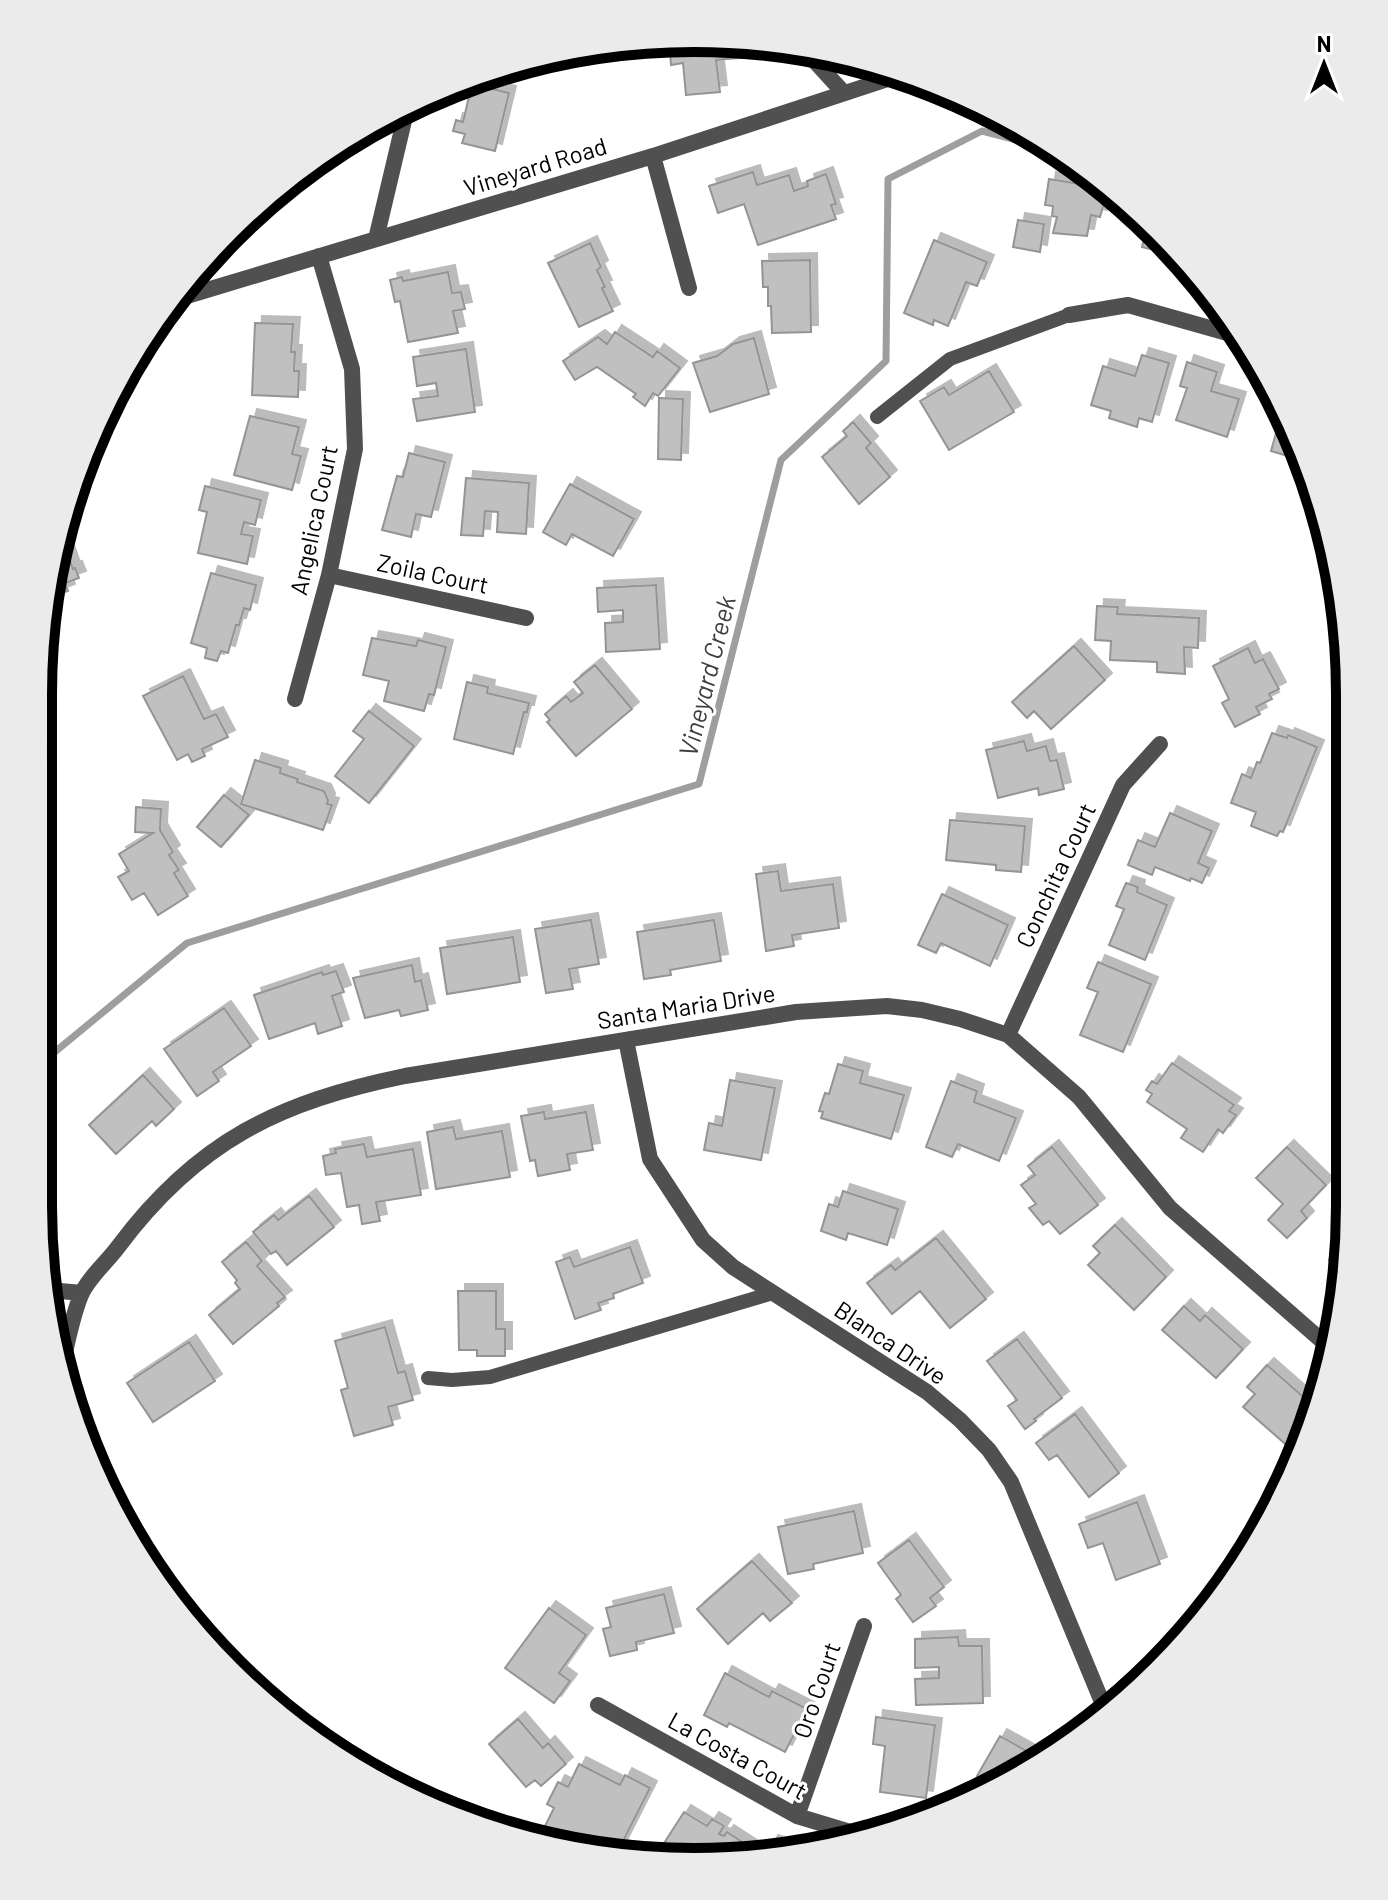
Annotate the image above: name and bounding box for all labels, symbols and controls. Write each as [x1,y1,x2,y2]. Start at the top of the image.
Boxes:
north arrow [1284,24,1364,104]
text: N [1317,30,1331,56]
street label: Vineyard Road [460,130,610,202]
street label: Angelica Court [283,442,343,598]
street label: Zoila Court [375,547,491,599]
water label: Vineyard Creek [671,592,741,759]
street label: Conchita Court [1009,798,1101,952]
street label: Santa Maria Drive [595,978,777,1034]
street label: Blanca Drive [830,1294,952,1390]
street label: Oro Court [786,1638,846,1742]
street label: La Costa Court [664,1705,812,1805]

